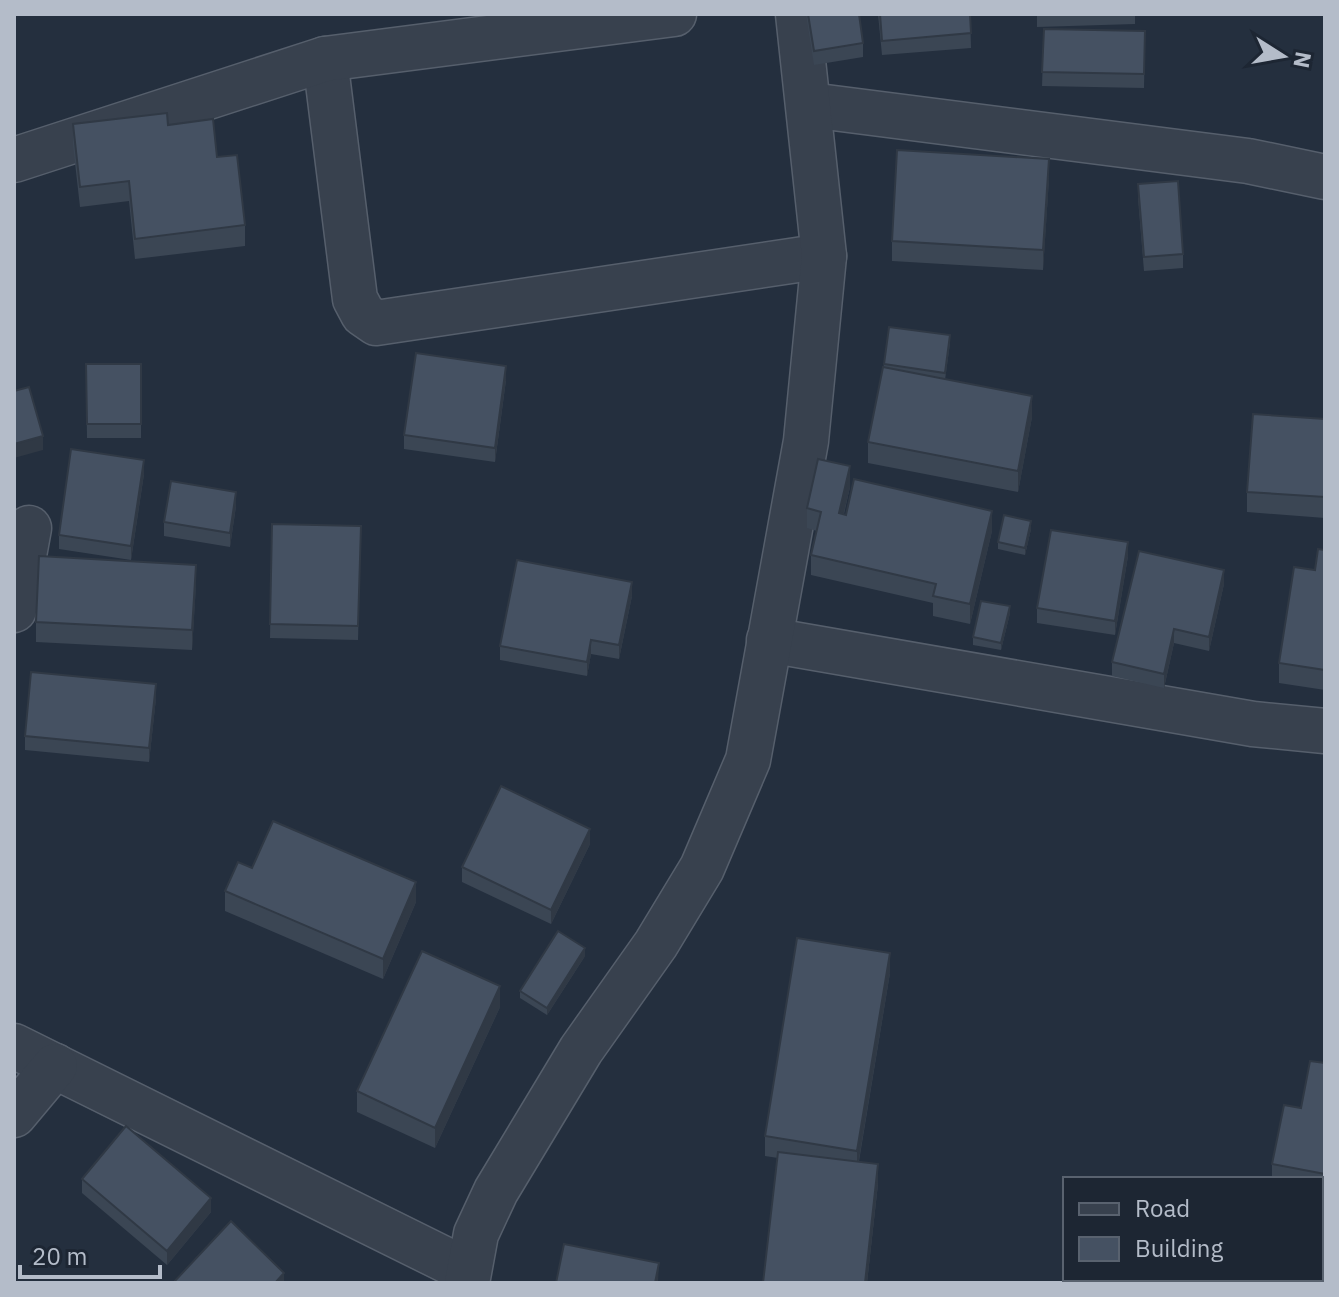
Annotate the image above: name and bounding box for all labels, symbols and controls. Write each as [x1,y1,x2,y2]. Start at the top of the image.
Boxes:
north arrow [1243,16,1323,96]
text: N [1287,49,1319,71]
legend [1063,1177,1323,1281]
text: Road [1135,1192,1190,1224]
scale bar [20,1229,160,1279]
text: Building [1135,1232,1223,1264]
text: 20 m [32,1240,87,1272]

